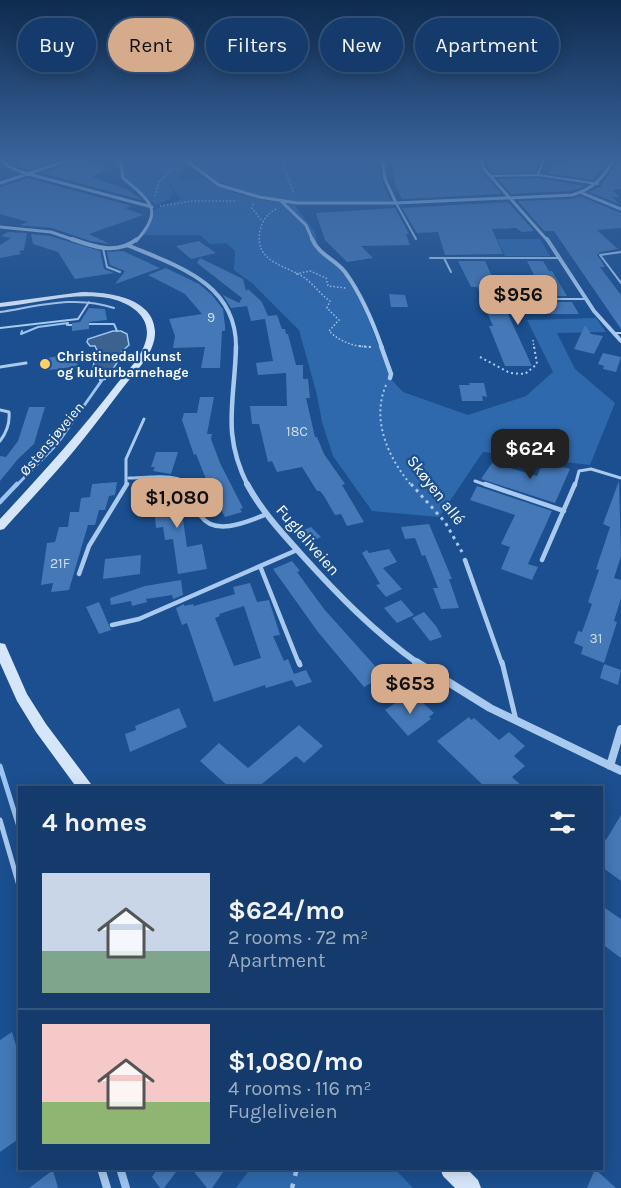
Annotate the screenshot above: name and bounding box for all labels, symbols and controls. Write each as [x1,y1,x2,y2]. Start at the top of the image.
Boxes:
chip: Buy [18,18,96,72]
chip: Rent [108,18,194,72]
chip: Filters [206,18,308,72]
chip: New [320,18,403,72]
chip: Apartment [415,18,559,72]
pin: $956 [482,275,554,326]
text: $956 [493,283,543,306]
house number: 9 [207,309,215,326]
place label: Christinedal kunst og kulturbarnehage [57,348,189,381]
marker: Christinedal kunst og kulturbarnehage [38,357,52,371]
street label: Østensjøveien [16,399,88,479]
house number: 18C [286,423,308,440]
pin: $624 [494,429,566,480]
text: $624 [505,437,555,460]
street label: Skøyen allé [403,452,469,528]
pin: $1,080 [128,478,226,529]
text: $1,080 [145,486,209,509]
street label: Fugleliveien [272,501,344,579]
house number: 21F [50,555,70,572]
house number: 31 [590,630,602,647]
pin: $653 [374,664,446,715]
text: $653 [385,672,435,695]
icon: filters [546,806,579,839]
text: 4 homes [42,807,147,838]
text: $624/mo [228,895,345,926]
icon: home [90,897,162,969]
text: 2 rooms · 72 m² [228,926,368,949]
text: Apartment [228,949,326,972]
text: $1,080/mo [228,1046,363,1077]
icon: home [90,1048,162,1120]
text: 4 rooms · 116 m² [228,1077,371,1100]
text: Fugleliveien [228,1100,337,1123]

